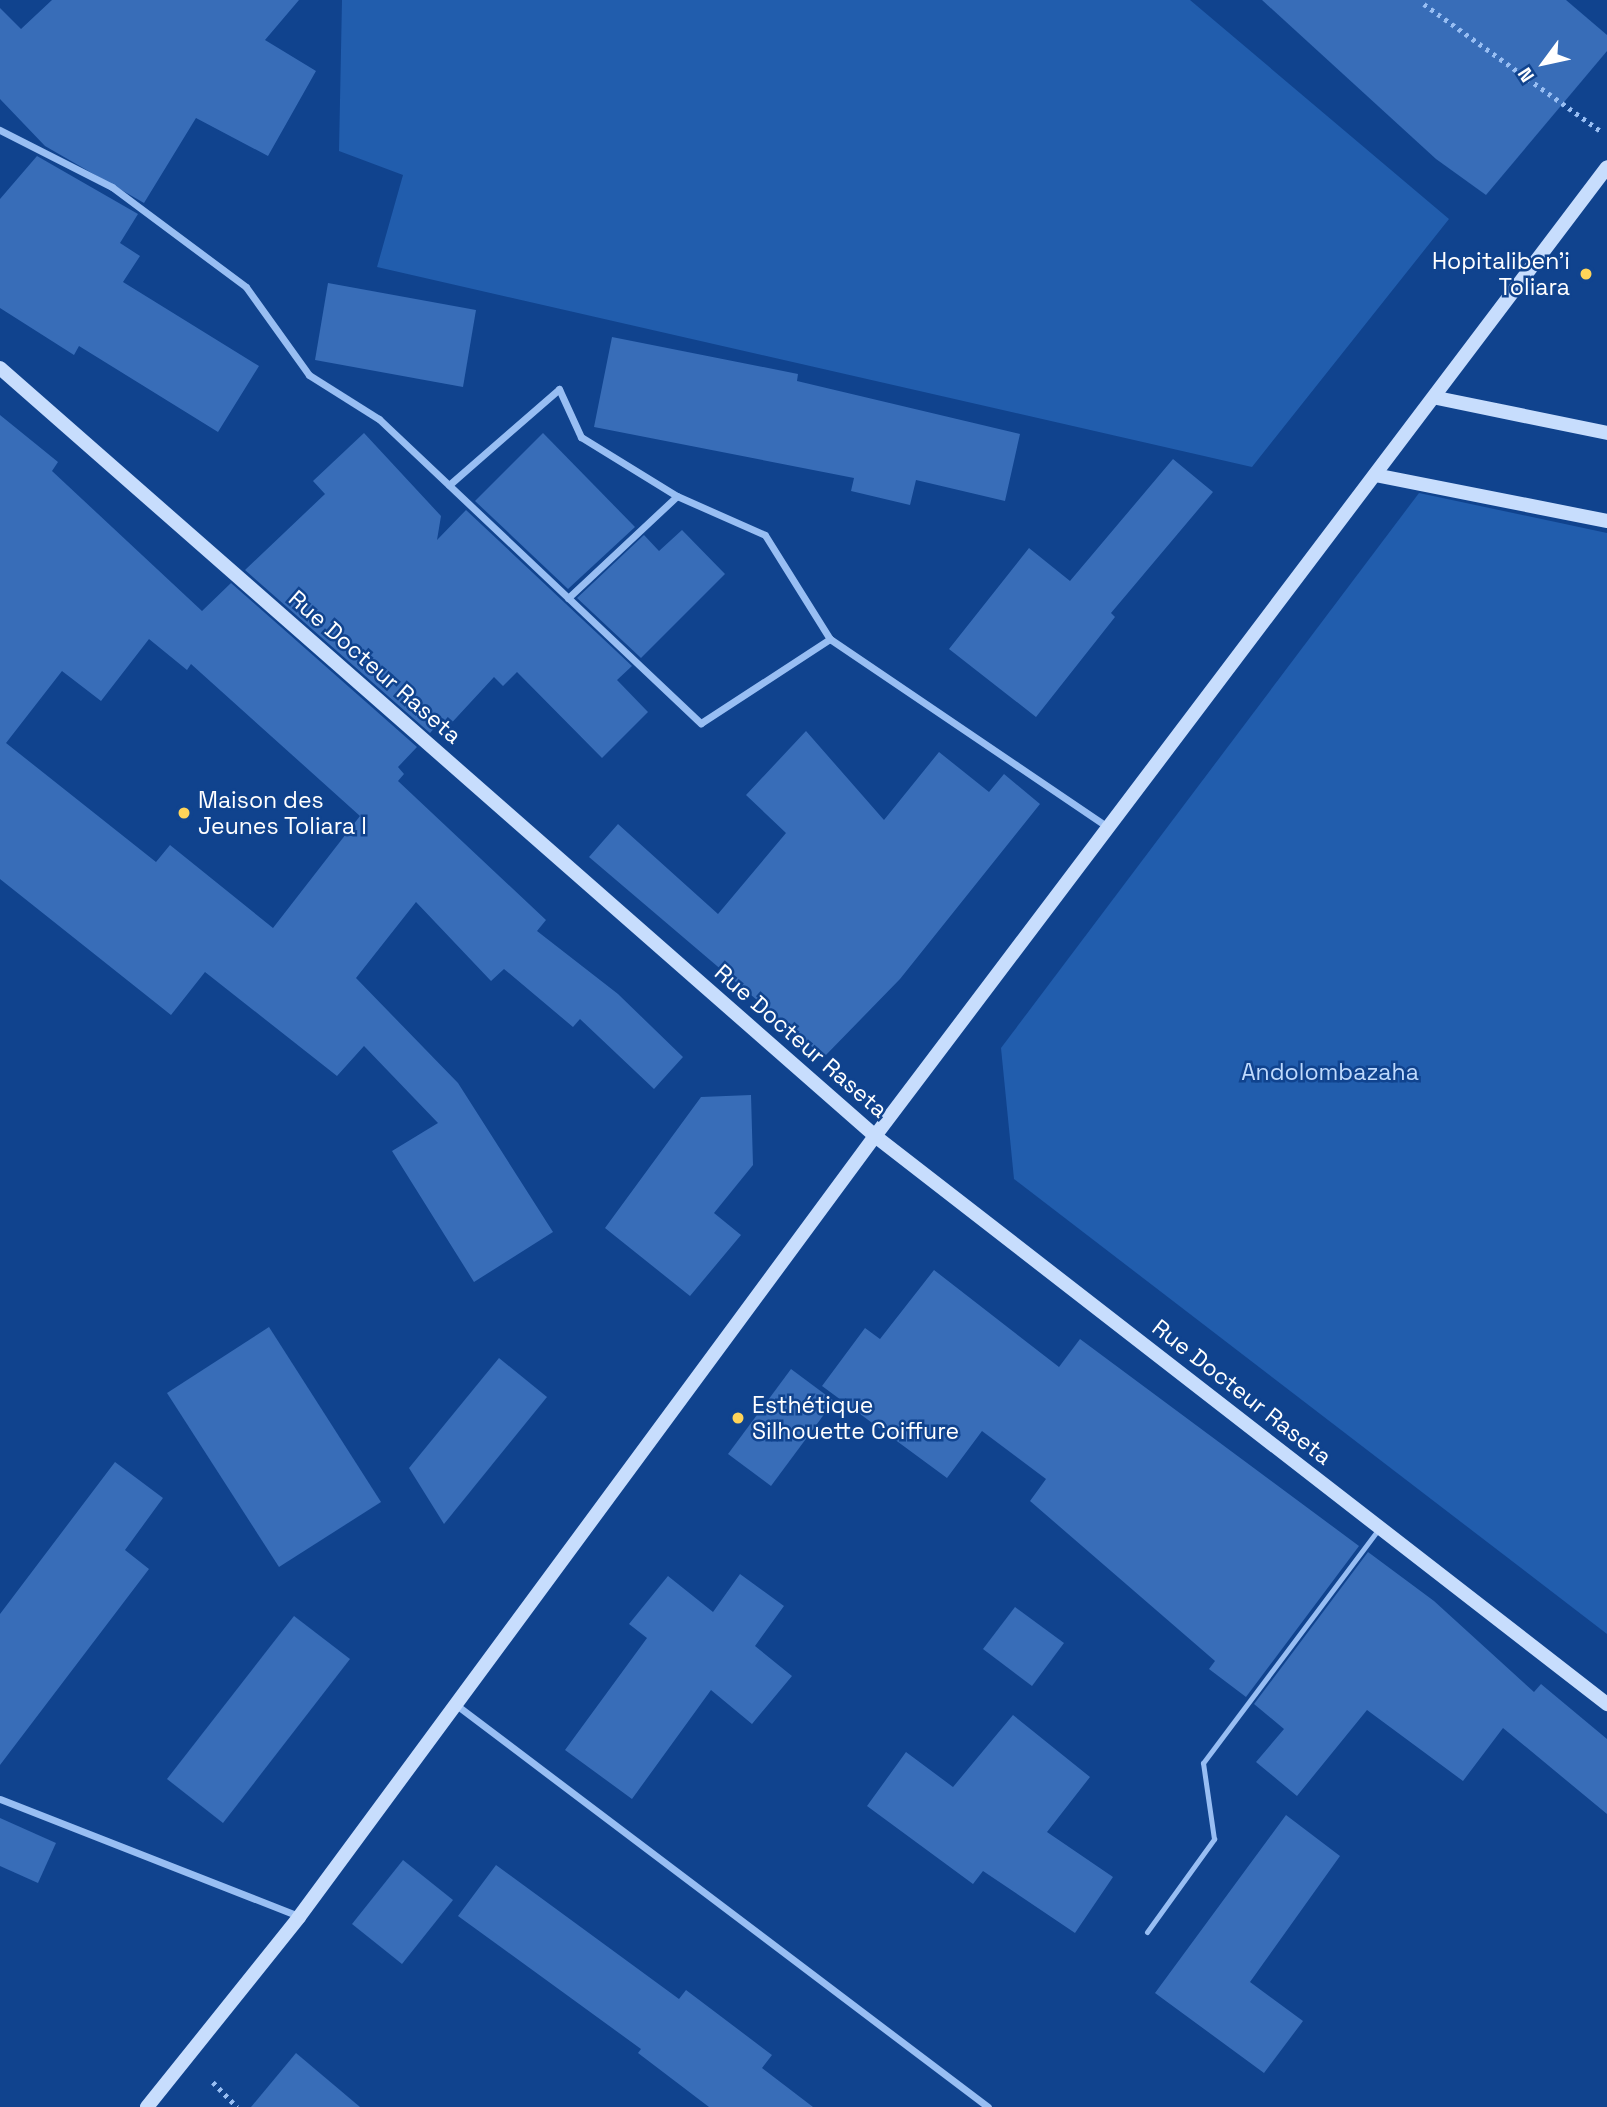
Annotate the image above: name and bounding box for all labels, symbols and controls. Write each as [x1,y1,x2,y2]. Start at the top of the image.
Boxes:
north arrow [1509,28,1579,98]
text: N [1512,63,1540,87]
place label: Hopitaliben'i Toliara [1432,247,1570,301]
marker: Hopitaliben'i Toliara [1576,264,1596,284]
street label: Rue Docteur Raseta [283,584,467,750]
place label: Maison des Jeunes Toliara I [198,786,367,840]
marker: Maison des Jeunes Toliara I [176,805,192,821]
street label: Rue Docteur Raseta [709,958,893,1124]
park label: Andolombazaha [1241,1058,1419,1086]
street label: Rue Docteur Raseta [1147,1313,1337,1471]
place label: Esthétique Silhouette Coiffure [752,1391,959,1445]
marker: Esthétique Silhouette Coiffure [730,1410,746,1426]

